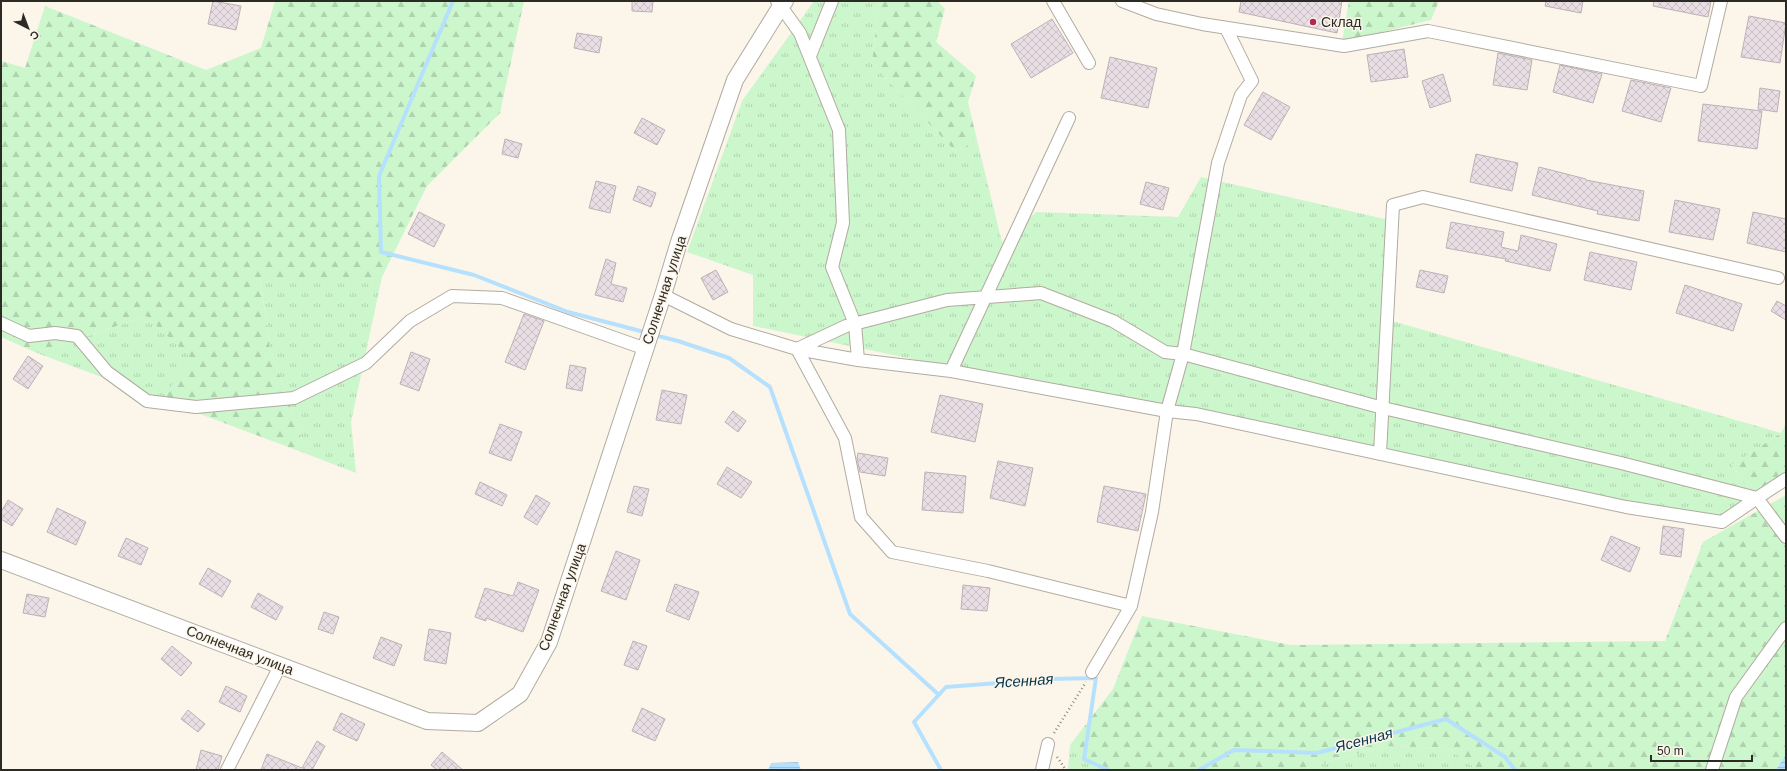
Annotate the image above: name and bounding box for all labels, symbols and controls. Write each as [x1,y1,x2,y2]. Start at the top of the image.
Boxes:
north arrow [8,8,48,48]
place label: Склад [1321,14,1362,30]
marker: Склад [1308,17,1318,27]
text: С [28,28,42,43]
street label: Солнечная улица [639,233,689,346]
street label: Солнечная улица [535,541,589,653]
street label: Солнечная улица [184,622,296,678]
water label: Ясенная [993,670,1054,691]
water label: Ясенная [1332,724,1395,756]
scale bar [1651,737,1752,763]
text: 50 m [1657,744,1684,758]

